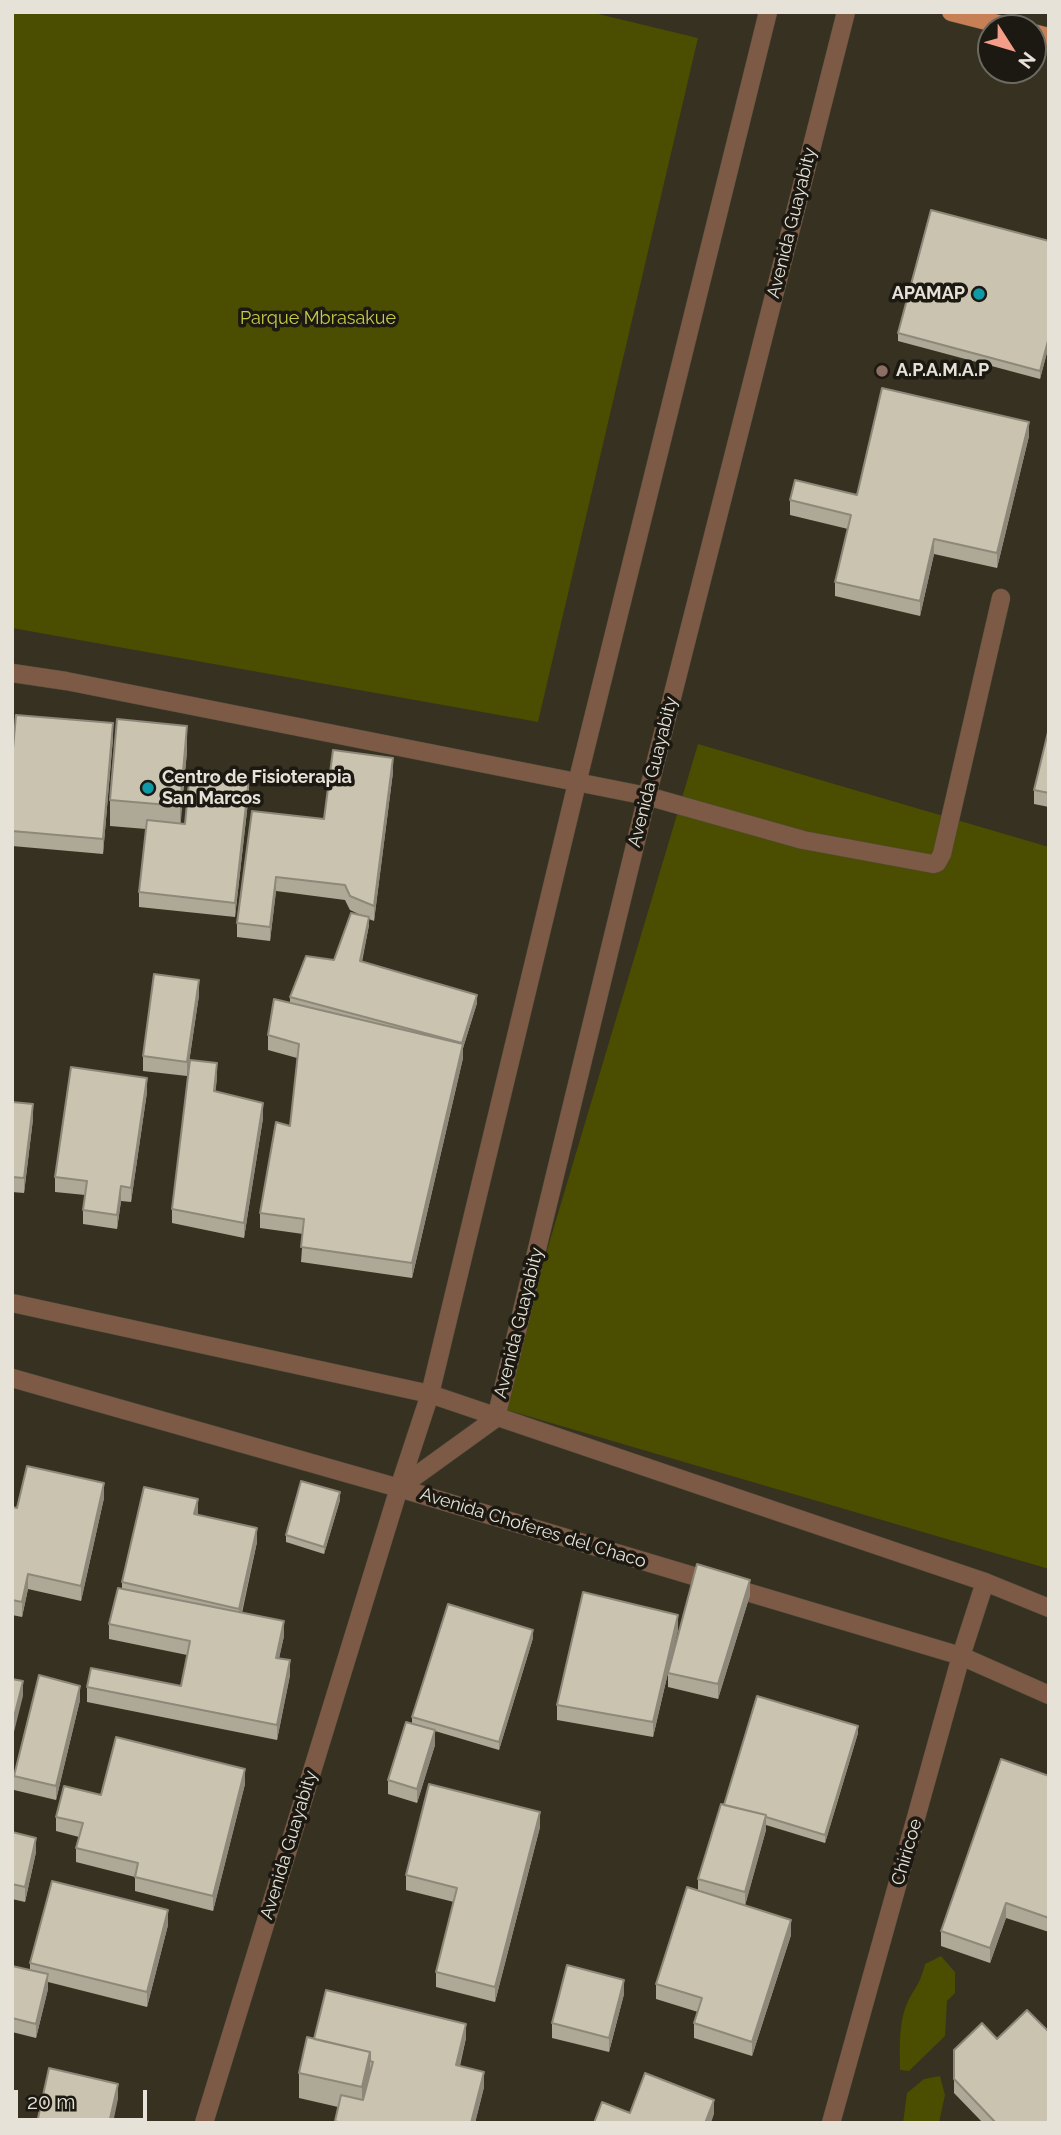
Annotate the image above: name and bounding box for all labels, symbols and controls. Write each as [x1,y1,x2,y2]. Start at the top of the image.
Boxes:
north arrow [977,14,1047,84]
text: N [1014,48,1040,73]
street label: Avenida Guayabity [763,145,821,301]
place label: APAMAP [892,283,965,305]
marker: APAMAP [971,286,987,302]
park label: Parque Mbrasakue [240,308,396,330]
place label: A.P.A.M.A.P [896,360,989,382]
marker: A.P.A.M.A.P [874,363,890,379]
street label: Avenida Guayabity [624,694,682,850]
place label: Centro de Fisioterapia San Marcos [162,767,352,810]
marker: Centro de Fisioterapia San Marcos [140,780,156,796]
street label: Avenida Guayabity [490,1245,548,1401]
street label: Avenida Choferes del Chaco [417,1483,649,1573]
street label: Avenida Guayabity [256,1768,322,1922]
street label: Chiricoe [887,1816,927,1888]
scale bar [18,2076,150,2120]
text: 20 m [27,2089,75,2114]

